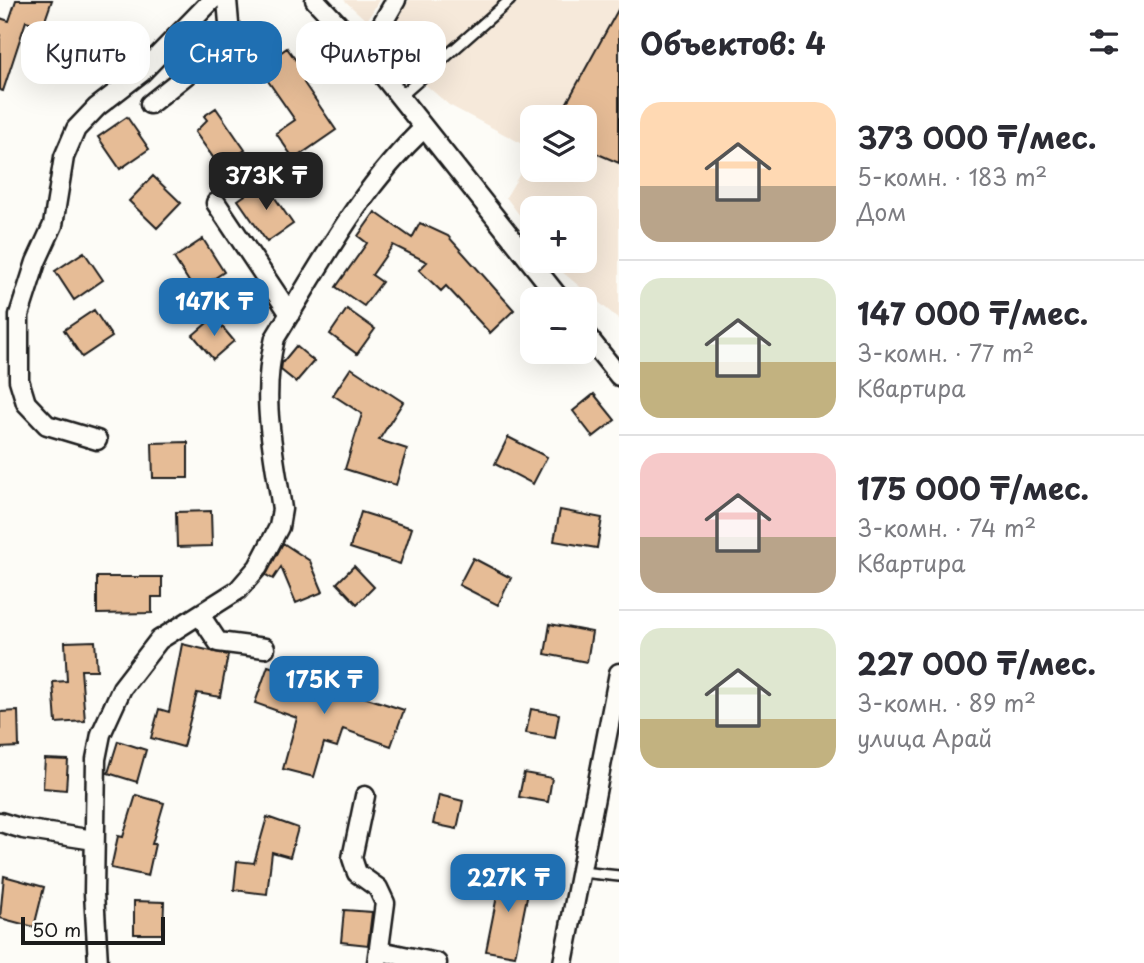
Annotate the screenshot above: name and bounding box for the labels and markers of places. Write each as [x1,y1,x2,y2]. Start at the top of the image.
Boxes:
pin: 373K ₸ [209,152,323,212]
pin: 147K ₸ [157,278,271,338]
pin: 175K ₸ [267,656,381,716]
pin: 227K ₸ [451,855,565,914]

